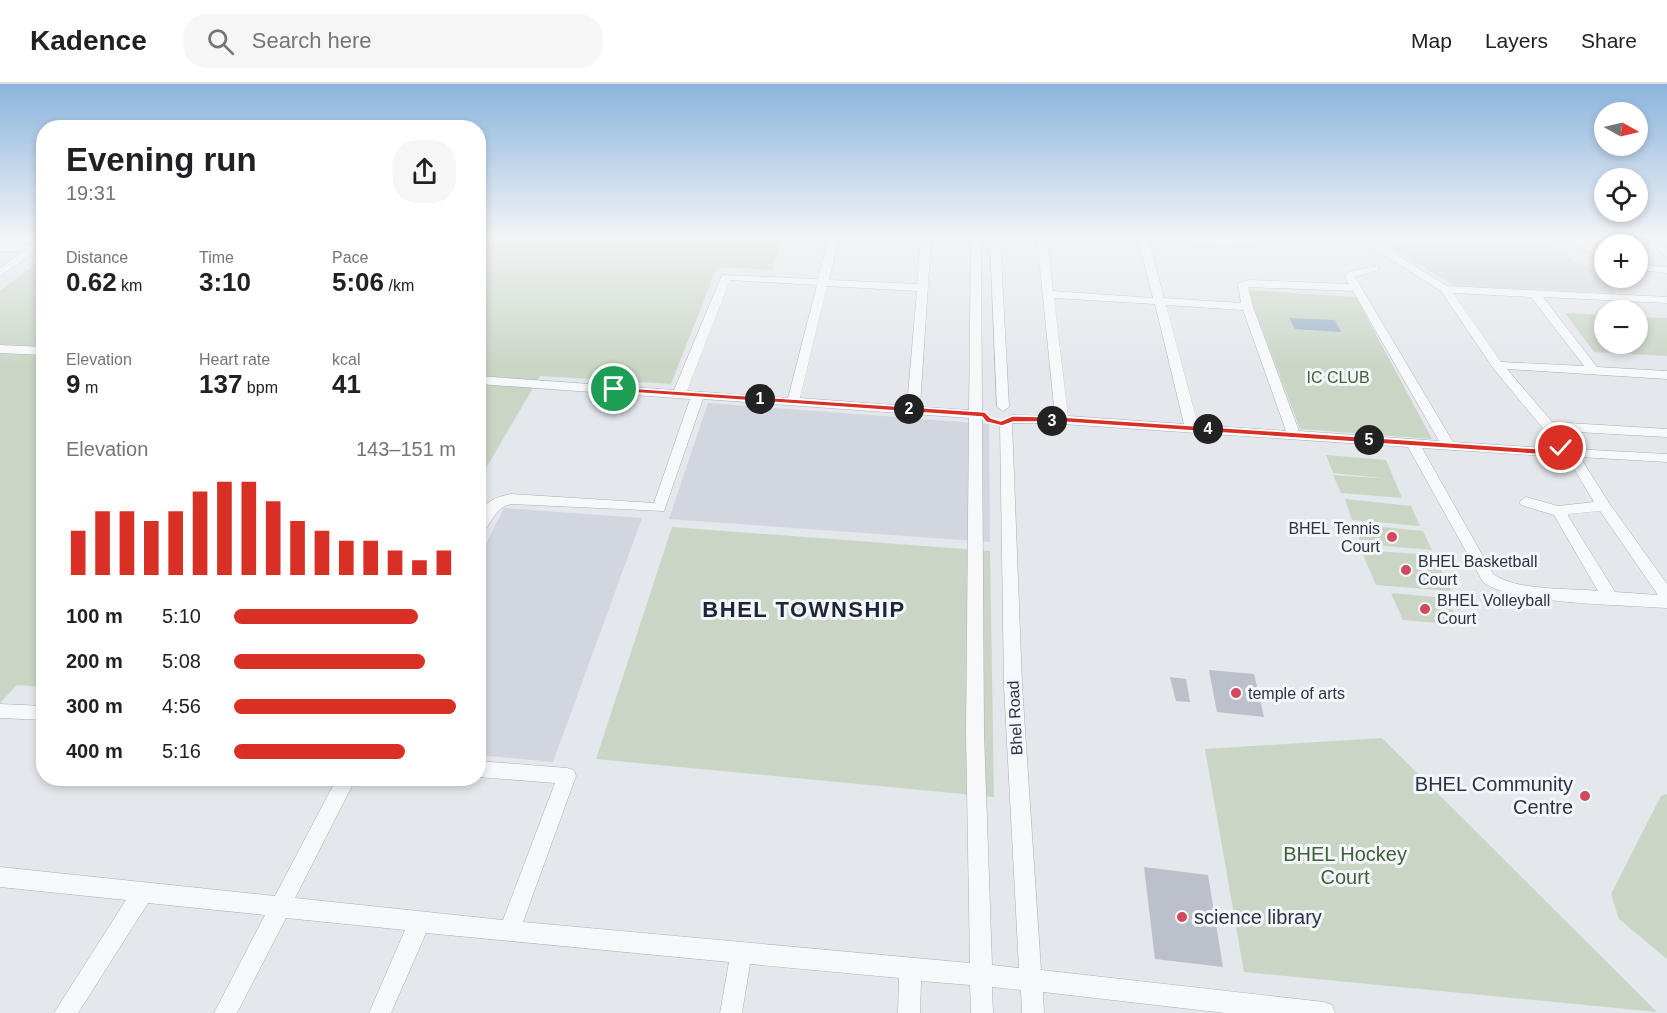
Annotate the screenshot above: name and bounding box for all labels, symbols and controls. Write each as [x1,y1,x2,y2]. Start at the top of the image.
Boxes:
search box [183,14,603,68]
text: Kadence [30,25,147,56]
icon: search [204,25,237,58]
text: Search here [252,28,372,53]
text: Map [1411,29,1452,52]
text: Layers [1485,29,1548,52]
text: Share [1581,29,1637,52]
north arrow [1594,102,1648,156]
map controls [1594,102,1648,354]
button: share [393,140,456,203]
text: Evening run [66,141,257,178]
button: locate [1594,168,1648,222]
text: 19:31 [66,182,116,204]
button: + [1594,234,1648,288]
text: Distance [66,249,128,266]
text: Time [199,249,234,266]
text: Pace [332,249,368,266]
text: 0.62 [66,267,117,297]
text: 3:10 [199,267,251,297]
text: 5:06 [332,267,384,297]
text: km [117,277,142,294]
text: /km [384,277,414,294]
button: − [1594,300,1648,354]
text: Elevation [66,351,132,368]
text: Heart rate [199,351,270,368]
text: kcal [332,351,360,368]
pin [588,363,639,414]
text: 9 [66,369,80,399]
text: 137 [199,369,242,399]
text: 41 [332,369,361,399]
park label: IC CLUB [1306,369,1370,386]
icon: arrive [597,372,630,405]
text: m [80,379,98,396]
text: bpm [242,379,278,396]
pin: 1 [745,384,775,414]
text: 1 [756,390,764,407]
pin: 2 [894,394,924,424]
text: 2 [905,400,913,417]
pin: 3 [1037,406,1067,436]
text: 3 [1048,412,1056,429]
pin: 4 [1193,414,1223,444]
text: 4 [1204,420,1212,437]
pin [1535,422,1586,473]
pin: 5 [1354,425,1384,455]
text: 5 [1365,431,1373,448]
icon: check [1544,431,1577,464]
text: Elevation [66,438,148,460]
text: 143–151 m [356,438,456,460]
place label: BHEL Tennis Court [1288,520,1381,555]
marker: BHEL Tennis Court [1385,530,1399,544]
place label: BHEL Basketball Court [1418,553,1537,588]
marker: BHEL Basketball Court [1399,563,1413,577]
place label: BHEL Volleyball Court [1437,592,1550,627]
district label: BHEL TOWNSHIP [702,597,906,622]
marker: BHEL Volleyball Court [1418,602,1432,616]
text: 100 m [66,605,123,627]
text: 5:10 [162,605,201,627]
text: 200 m [66,650,123,672]
text: 5:08 [162,650,201,672]
street label: Bhel Road [1005,680,1025,756]
place label: temple of arts [1248,685,1345,702]
marker: temple of arts [1229,686,1243,700]
text: 300 m [66,695,123,717]
text: 4:56 [162,695,201,717]
text: 400 m [66,740,123,762]
text: 5:16 [162,740,201,762]
place label: BHEL Community Centre [1415,773,1573,818]
marker: BHEL Community Centre [1578,789,1592,803]
park label: BHEL Hockey Court [1283,843,1407,888]
place label: science library [1194,906,1322,928]
marker: science library [1175,910,1189,924]

